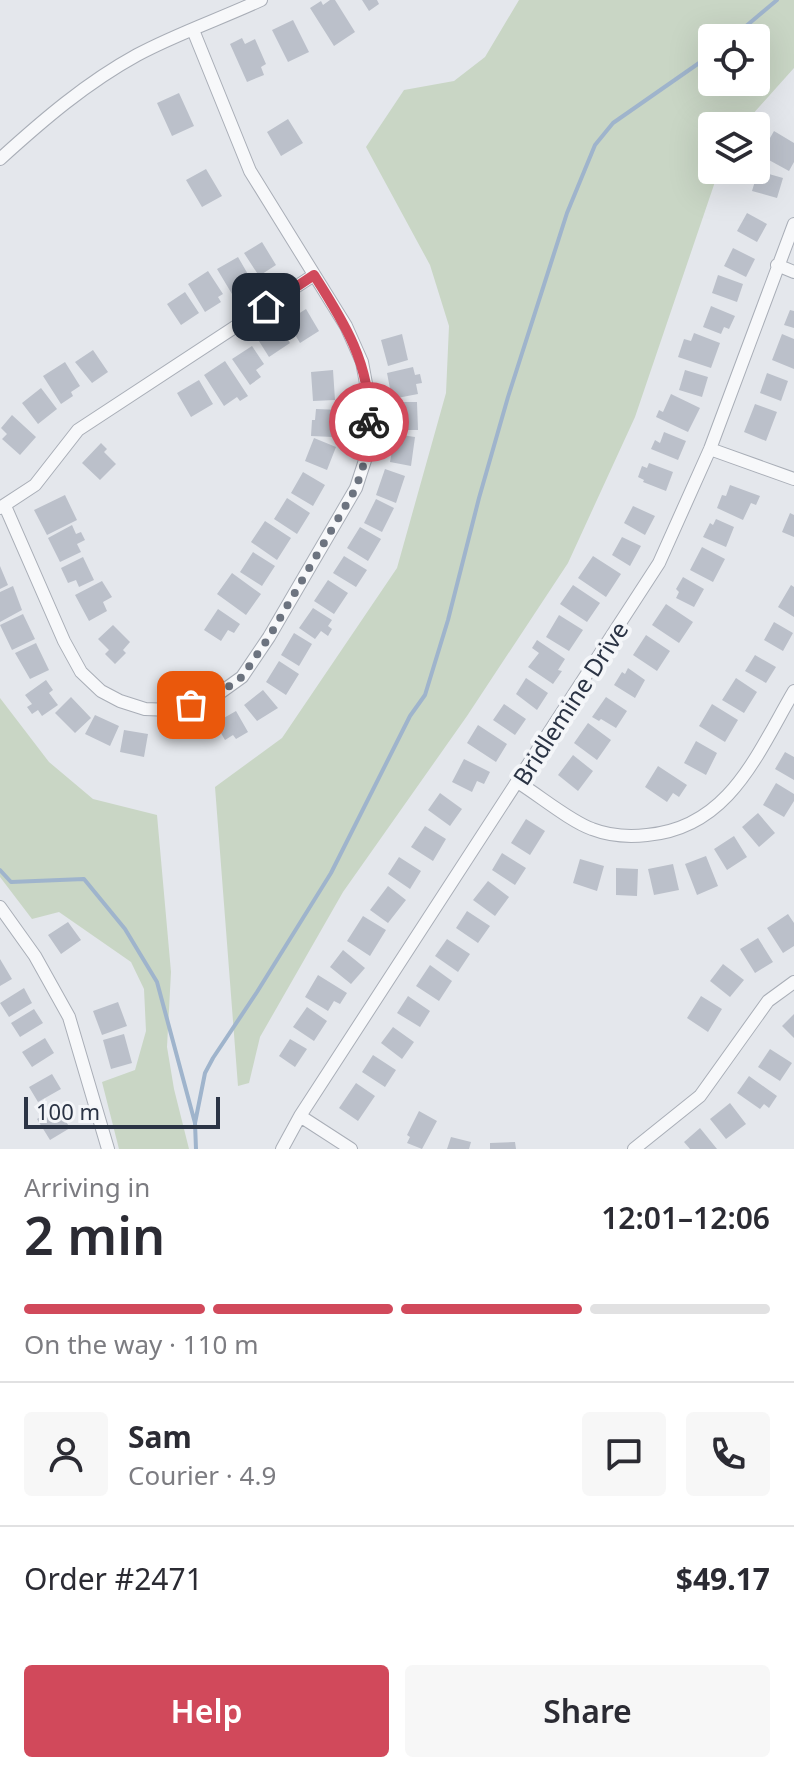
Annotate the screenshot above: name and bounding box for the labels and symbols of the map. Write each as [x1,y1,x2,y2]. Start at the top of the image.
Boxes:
pin [232,273,300,341]
courier [329,382,409,462]
street label: Bridlemine Drive [505,615,635,791]
pin [157,671,225,739]
scale bar [24,1093,220,1129]

